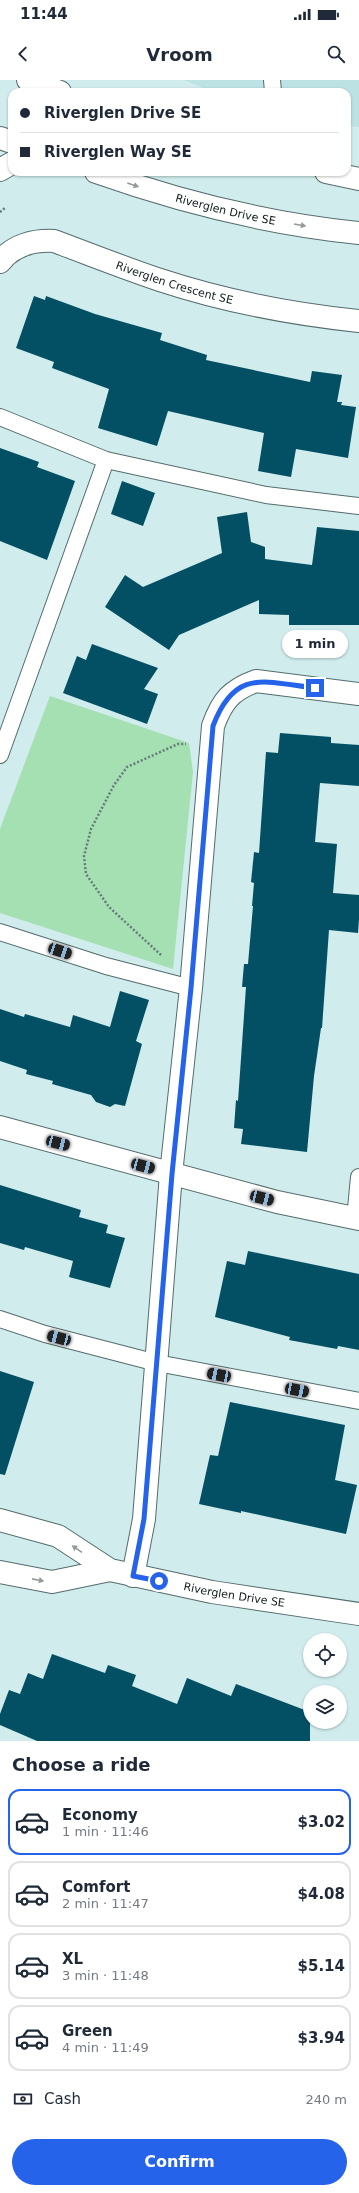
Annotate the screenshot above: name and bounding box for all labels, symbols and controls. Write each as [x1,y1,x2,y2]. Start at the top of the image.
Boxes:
text: 11:44 [20,5,68,23]
icon: back [12,43,34,65]
icon: search [325,43,347,65]
text: Vroom [146,44,213,65]
text: Riverglen Drive SE [44,104,201,122]
text: Riverglen Way SE [44,143,192,161]
one-way arrow [127,182,139,188]
street label: Riverglen Drive SE [174,192,277,228]
one-way arrow [294,223,306,229]
street label: Riverglen Crescent SE [114,259,234,307]
callout: 1 min [282,630,348,658]
text: 1 min [295,636,335,651]
route end [306,679,324,697]
car [47,942,73,960]
car [45,1134,71,1152]
car [130,1157,156,1175]
car [249,1189,275,1207]
car [46,1329,72,1347]
car [206,1367,232,1383]
car [284,1382,310,1398]
one-way arrow [71,1545,83,1552]
route start [150,1572,168,1590]
one-way arrow [32,1577,44,1583]
street label: Riverglen Drive SE [182,1580,286,1610]
map controls [303,1633,347,1729]
button: locate [303,1633,347,1677]
button: layers [303,1685,347,1729]
text: Choose a ride [12,1754,151,1775]
icon: car [14,1804,50,1840]
text: Economy [62,1806,138,1824]
text: $3.02 [298,1813,345,1831]
text: 1 min · 11:46 [62,1824,149,1839]
icon: car [14,1876,50,1912]
text: Comfort [62,1878,130,1896]
text: $4.08 [298,1885,345,1903]
text: 2 min · 11:47 [62,1896,149,1911]
icon: car [14,1948,50,1984]
text: XL [62,1950,83,1968]
text: $5.14 [298,1957,345,1975]
text: 3 min · 11:48 [62,1968,149,1983]
icon: car [14,2020,50,2056]
text: Green [62,2022,113,2040]
text: $3.94 [298,2029,345,2047]
text: 4 min · 11:49 [62,2040,149,2055]
icon: cash [12,2088,34,2110]
text: Cash [44,2090,81,2108]
text: 240 m [305,2092,347,2107]
button: Confirm [12,2139,347,2185]

